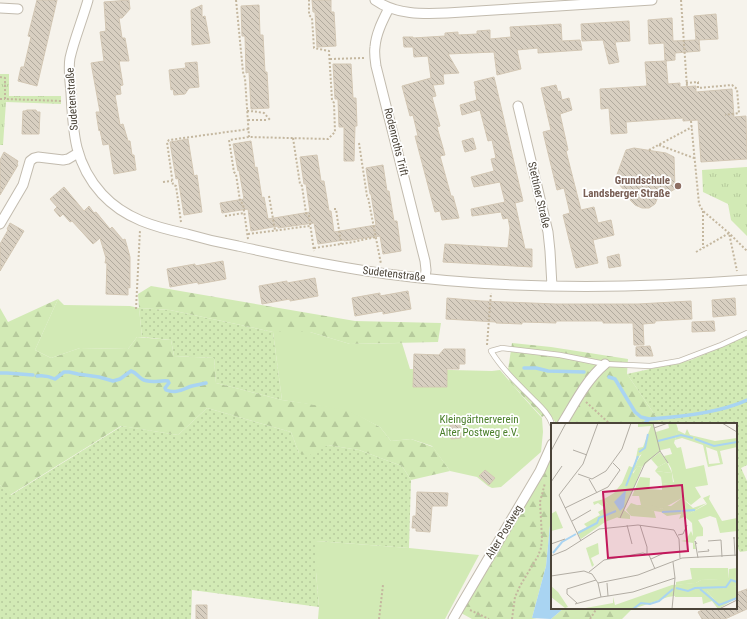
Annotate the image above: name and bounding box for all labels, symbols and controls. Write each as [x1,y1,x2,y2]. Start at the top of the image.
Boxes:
street label: Sudetenstraße [63,67,81,131]
street label: Rodenroths Trift [381,107,411,177]
street label: Stettiner Straße [525,161,553,229]
place label: Grundschule Landsberger Straße [583,174,670,200]
marker: Grundschule Landsberger Straße [673,181,683,191]
street label: Sudetenstraße [362,264,426,284]
park label: Kleingärtnerverein Alter Postweg e.V. [439,413,519,439]
inset map [551,423,737,609]
street label: Alter Postweg [483,503,525,561]

